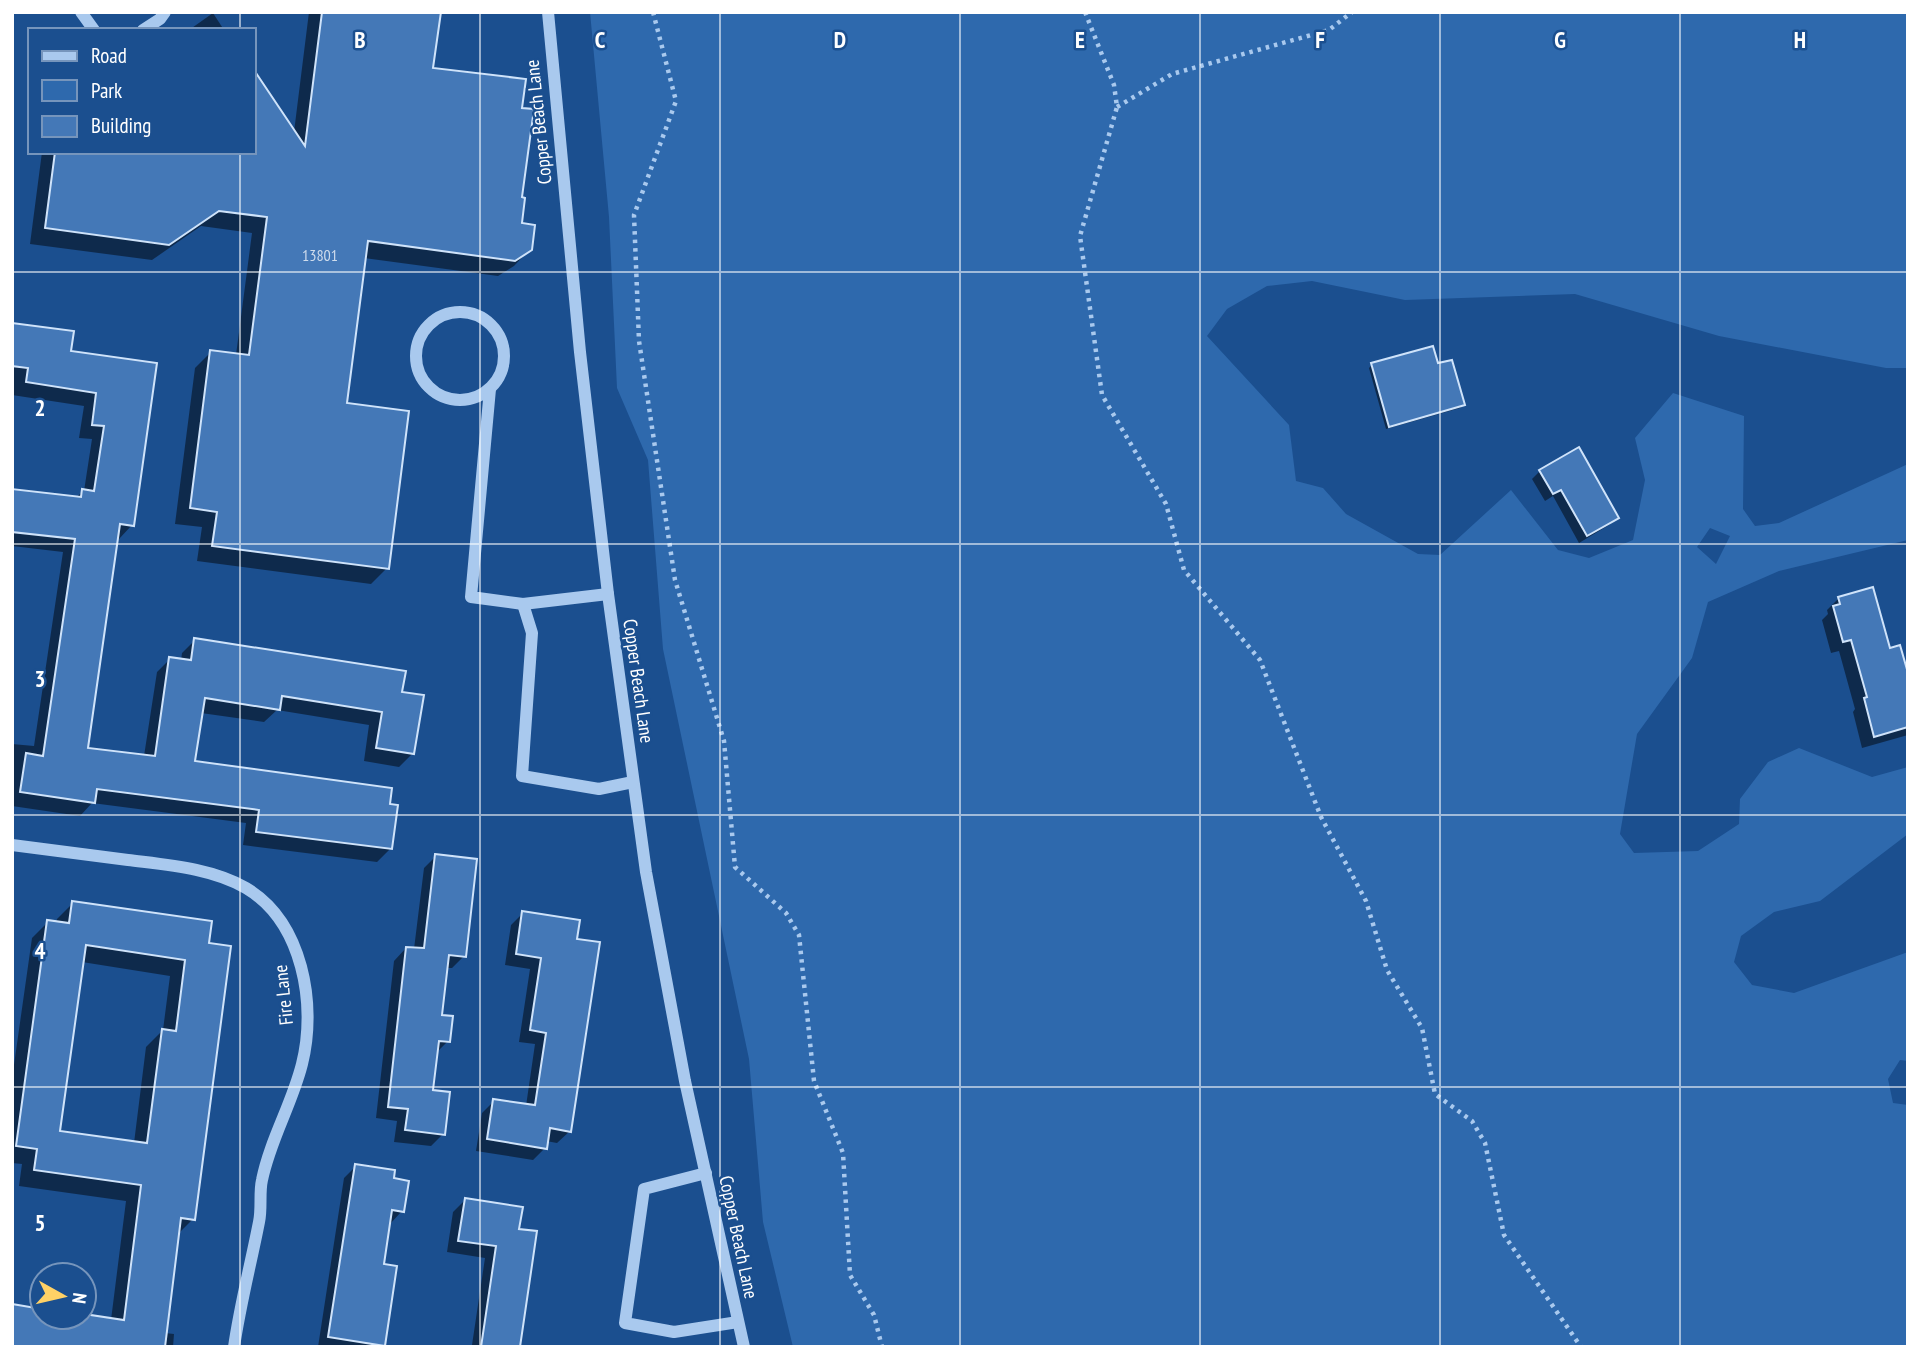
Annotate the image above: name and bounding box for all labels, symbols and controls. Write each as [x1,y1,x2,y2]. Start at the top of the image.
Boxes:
text: B [354,25,366,54]
text: C [595,25,606,54]
text: D [834,25,846,54]
text: E [1075,25,1085,54]
text: F [1315,25,1325,54]
text: G [1554,25,1566,54]
text: H [1794,25,1806,54]
legend [28,28,256,154]
text: Road [91,42,127,69]
street label: Copper Beach Lane [520,58,556,185]
text: Park [91,77,122,104]
text: Building [91,112,151,139]
house number: 13801 [302,245,338,265]
text: 2 [35,393,46,422]
street label: Copper Beach Lane [618,617,660,745]
text: 3 [35,664,46,693]
text: 4 [35,936,46,965]
street label: Fire Lane [268,964,298,1026]
street label: Copper Beach Lane [714,1173,764,1301]
text: 5 [35,1208,46,1237]
north arrow [28,1261,98,1331]
text: N [67,1292,92,1305]

